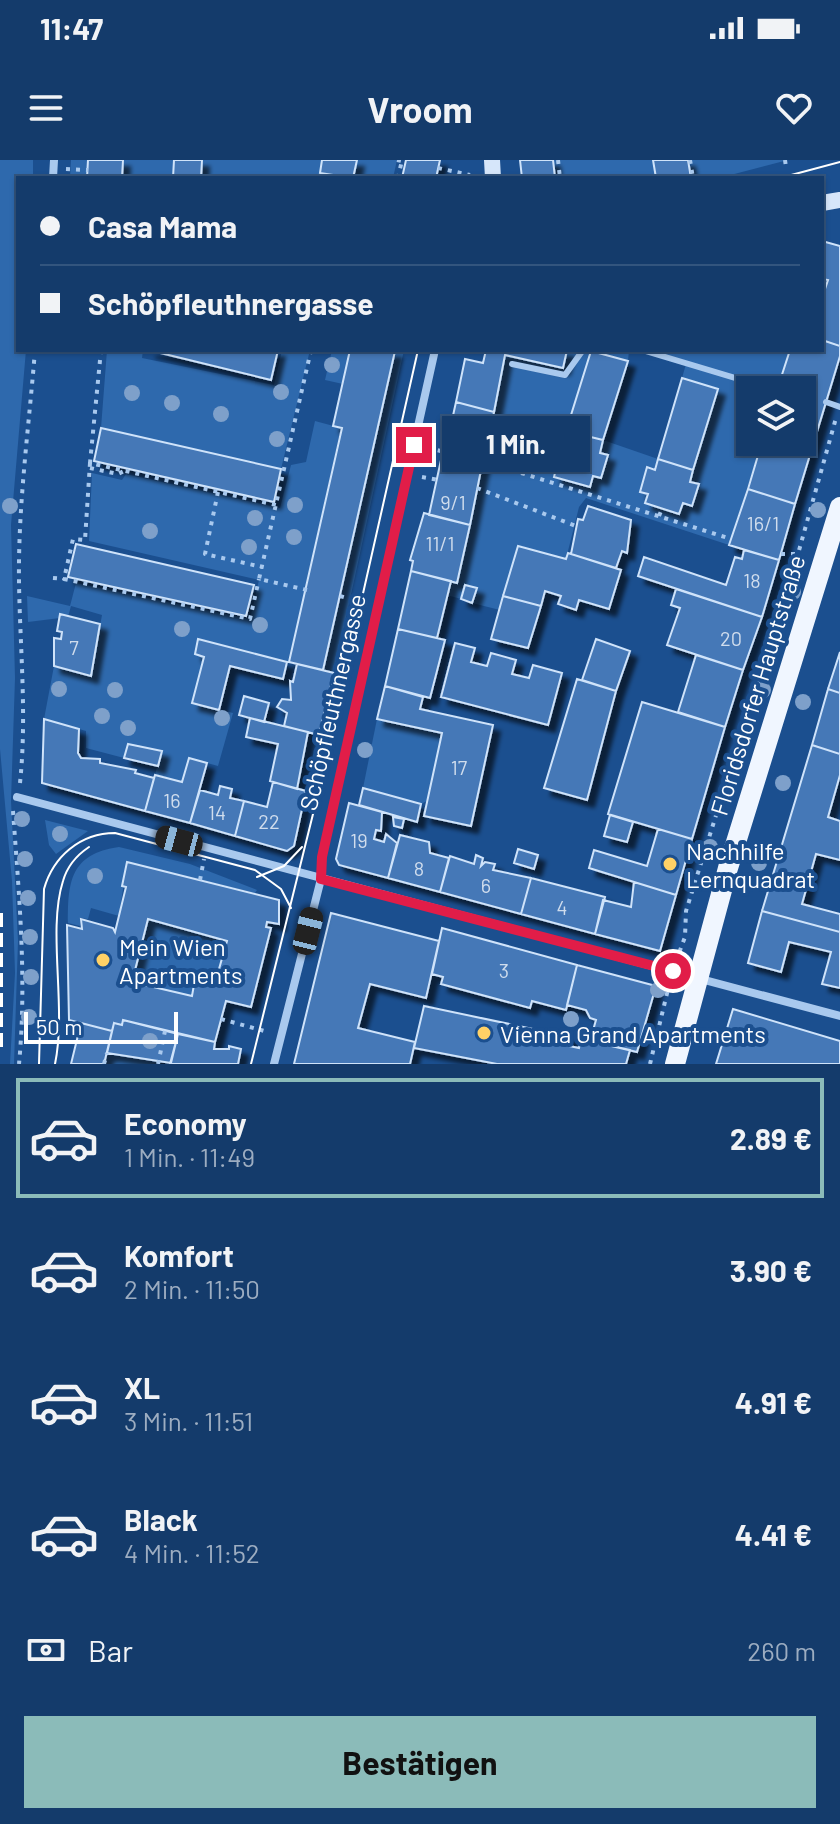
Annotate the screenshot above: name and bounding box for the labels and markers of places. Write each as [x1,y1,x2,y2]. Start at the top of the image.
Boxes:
place label: Nachhilfe Lernquadrat [686,836,815,893]
marker: Nachhilfe Lernquadrat [661,855,679,873]
place label: Mein Wien Apartments [119,932,243,989]
marker: Mein Wien Apartments [94,951,112,969]
place label: Vienna Grand Apartments [500,1019,766,1048]
marker: Vienna Grand Apartments [475,1024,493,1042]

